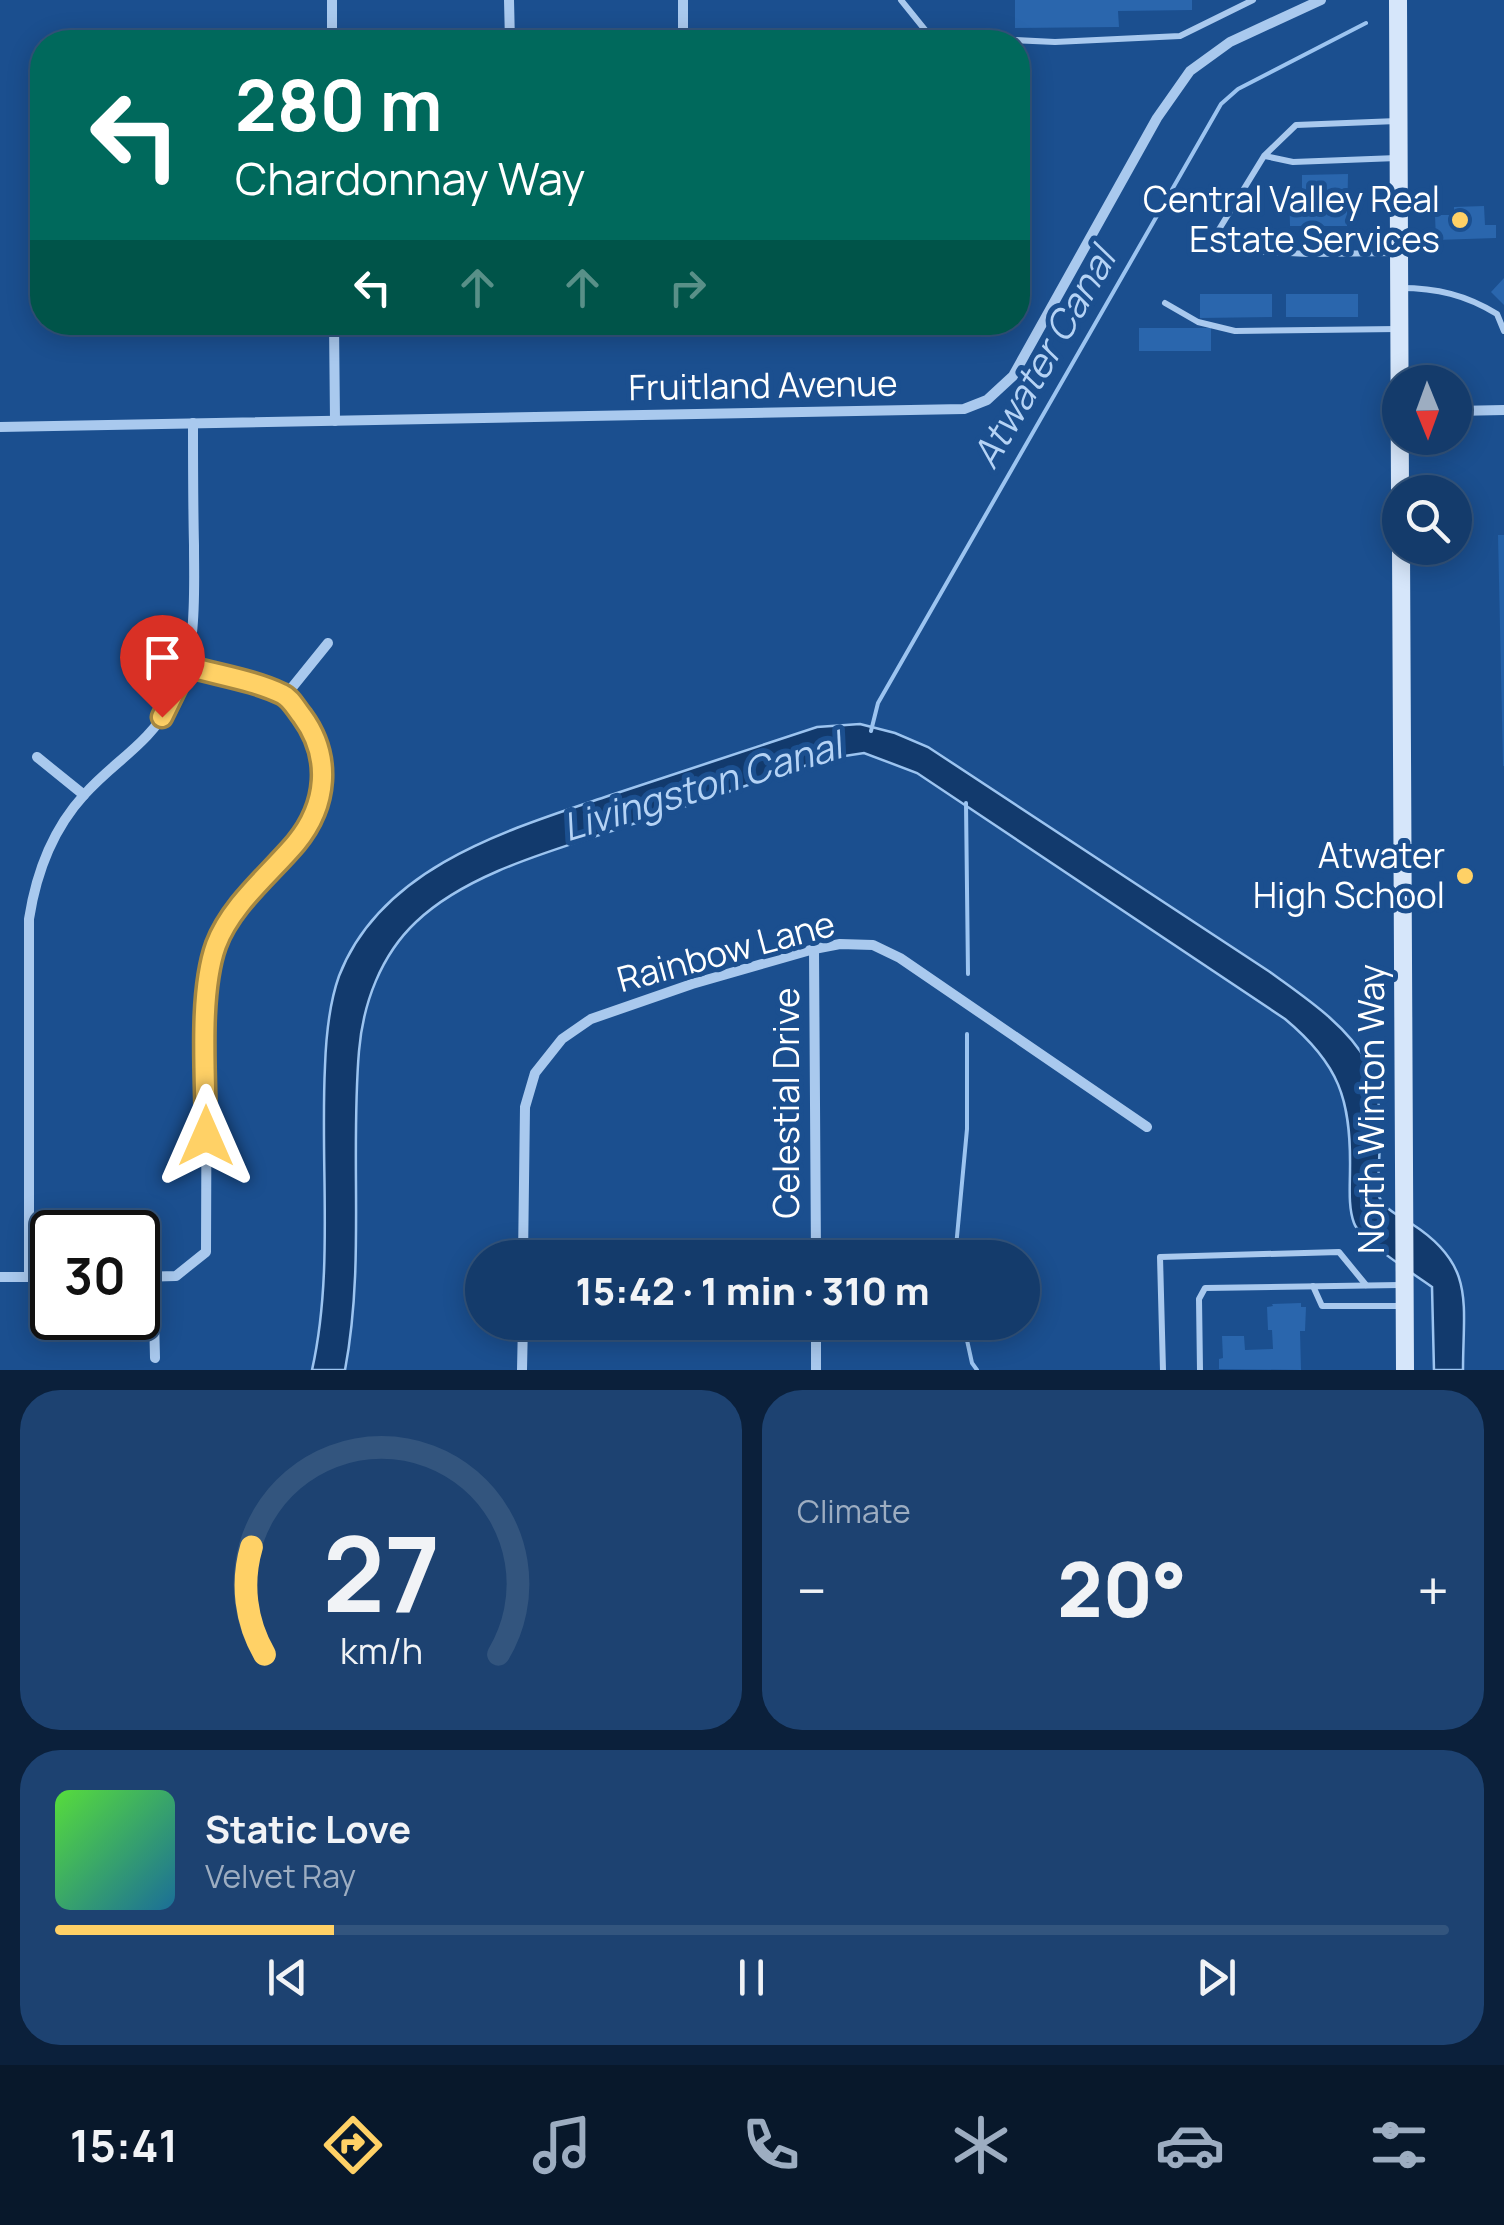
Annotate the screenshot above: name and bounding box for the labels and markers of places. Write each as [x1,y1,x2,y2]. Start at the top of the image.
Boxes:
place label: Central Valley Real Estate Services [1143,175,1440,263]
marker: Central Valley Real Estate Services [1449,209,1471,231]
pin [120,615,205,718]
place label: Atwater High School [1253,831,1445,919]
marker: Atwater High School [1454,865,1476,887]

